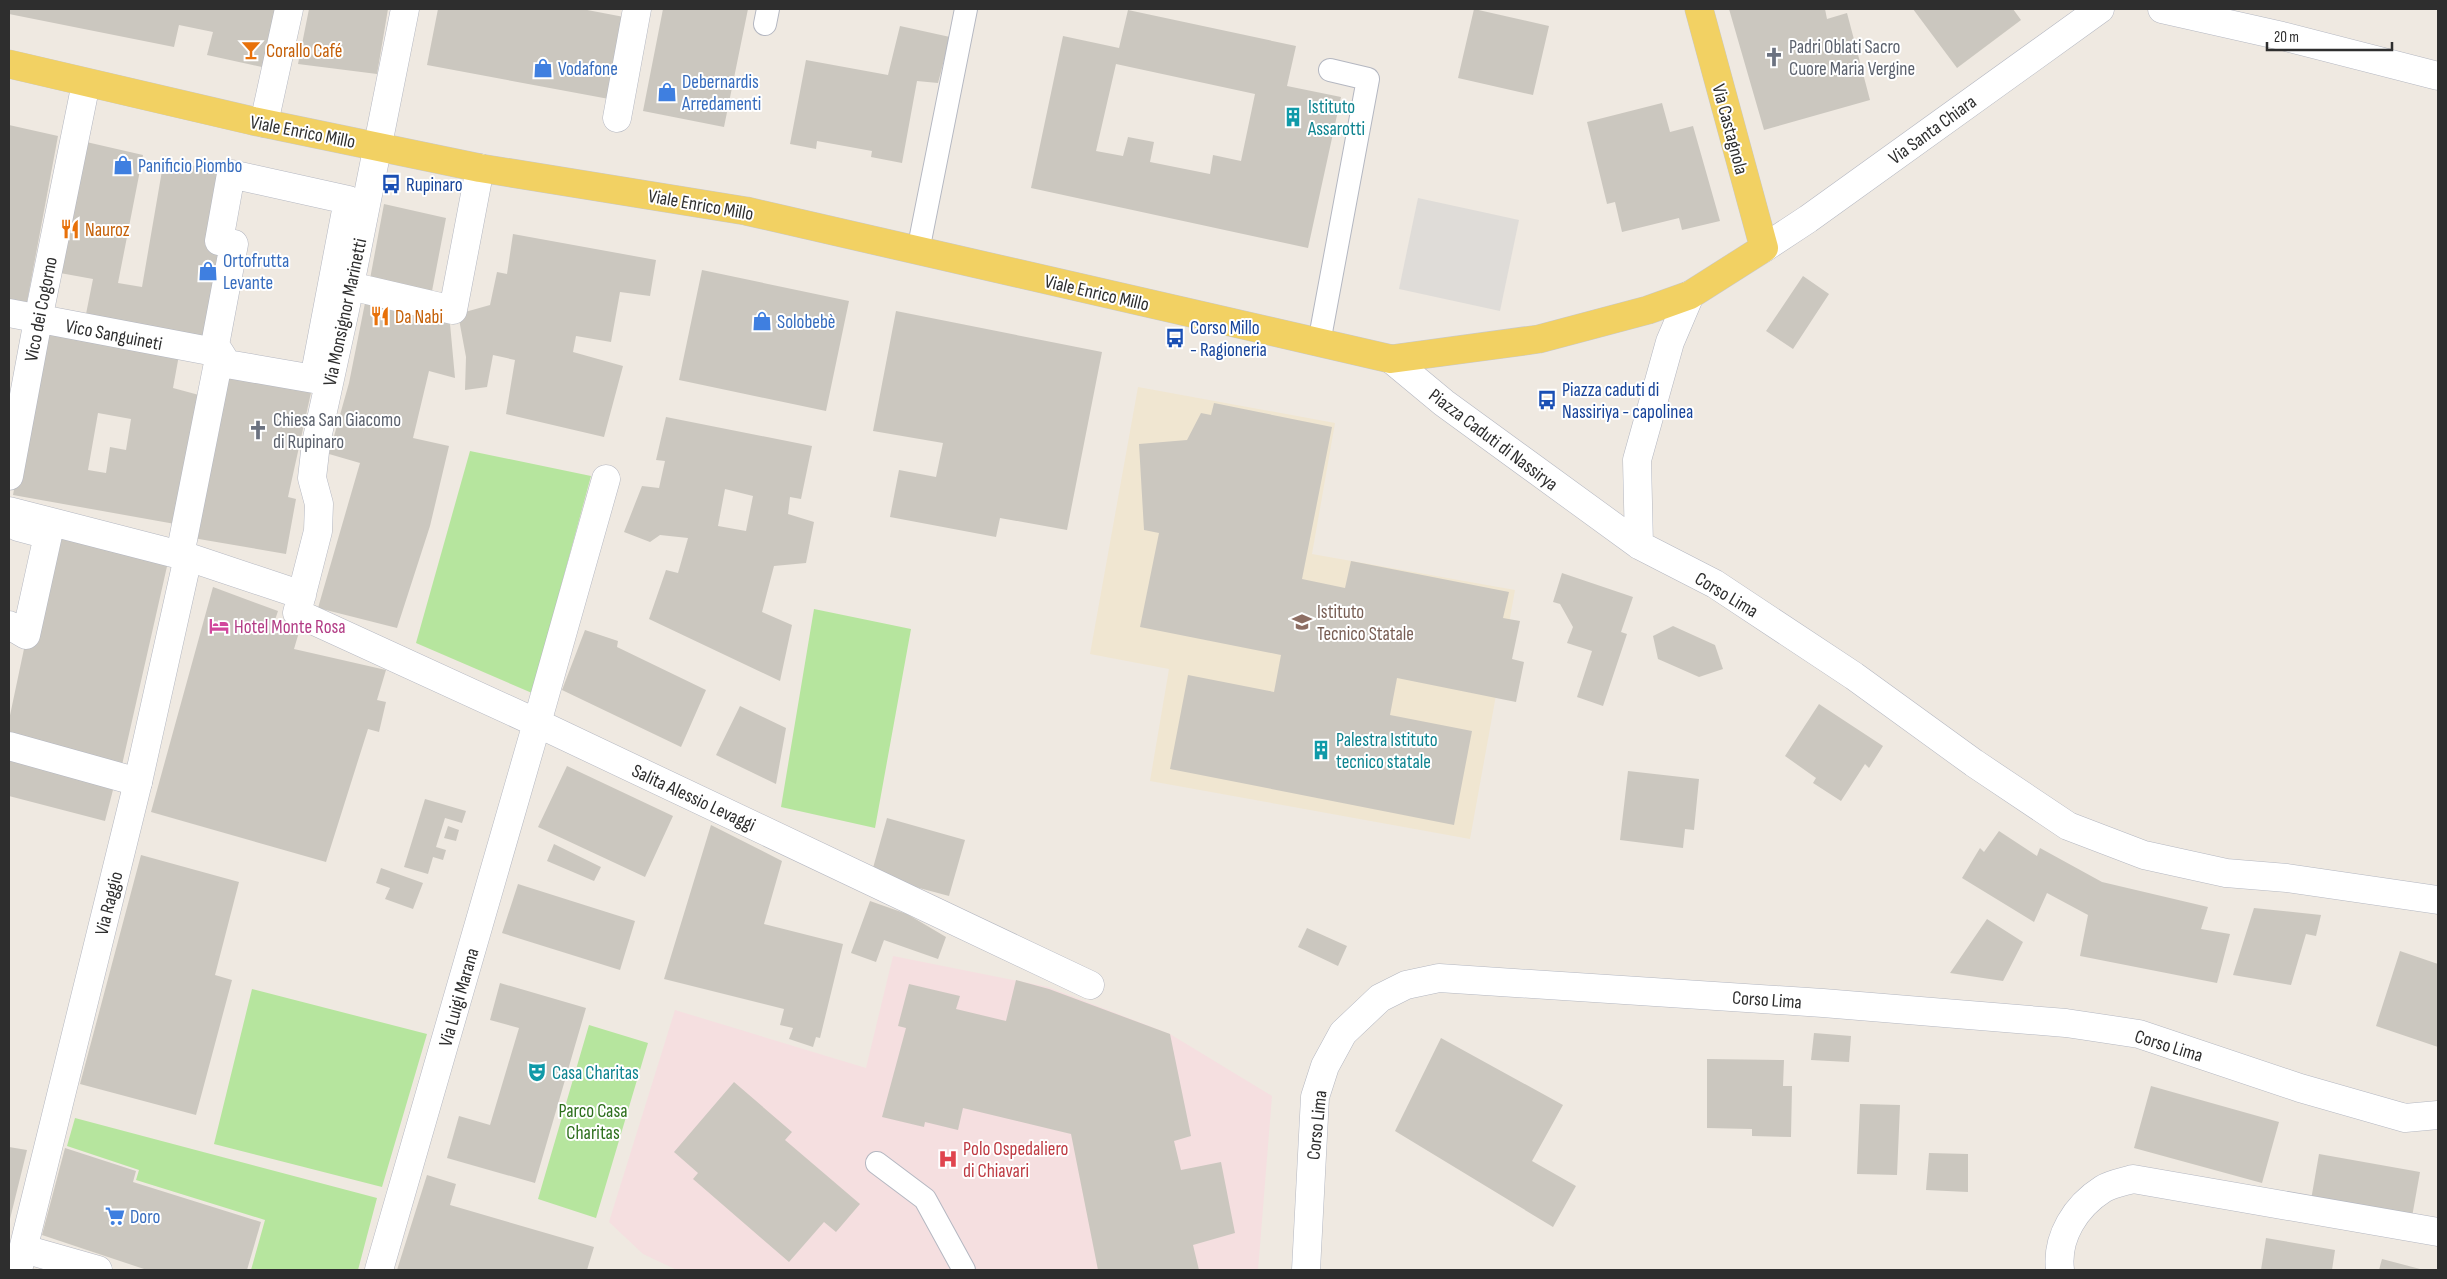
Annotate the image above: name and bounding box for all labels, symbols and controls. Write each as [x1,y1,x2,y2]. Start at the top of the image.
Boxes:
scale bar [2267,20,2392,52]
text: 20 m [2274,28,2299,47]
place label: Padri Oblati Sacro Cuore Maria Vergine [1789,36,1915,81]
bar icon: Corallo Café [240,39,262,61]
place label: Corallo Café [266,40,342,63]
church icon: Padri Oblati Sacro Cuore Maria Vergine [1763,46,1785,68]
shop icon: Vodafone [532,57,554,79]
place label: Vodafone [558,58,618,81]
place label: Debernardis Arredamenti [681,71,761,116]
shop icon: Debernardis Arredamenti [656,81,678,103]
street label: Via Castagnola [1706,82,1753,177]
street label: Via Santa Chiara [1885,91,1981,170]
place label: Istituto Assarotti [1307,96,1365,141]
building icon: Istituto Assarotti [1282,106,1304,128]
street label: Viale Enrico Millo [248,111,357,154]
shop icon: Panificio Piombo [112,154,134,176]
place label: Panificio Piombo [138,155,243,178]
bus stop icon: Rupinaro [380,173,402,195]
place label: Rupinaro [406,174,463,197]
street label: Viale Enrico Millo [646,185,755,226]
restaurant icon: Nauroz [59,218,81,240]
place label: Nauroz [85,219,130,242]
street label: Via Monsignor Marinetti [319,236,372,388]
place label: Ortofrutta Levante [223,250,289,295]
street label: Vico dei Cogorno [20,255,63,364]
shop icon: Ortofrutta Levante [197,260,219,282]
street label: Viale Enrico Millo [1042,270,1151,317]
restaurant icon: Da Nabi [369,305,391,327]
place label: Da Nabi [395,306,443,329]
shop icon: Solobebè [751,310,773,332]
place label: Solobebè [777,311,835,334]
street label: Vico Sanguineti [63,315,164,356]
place label: Corso Millo - Ragioneria [1190,317,1267,362]
bus stop icon: Corso Millo - Ragioneria [1164,327,1186,349]
place label: Piazza caduti di Nassiriya - capolinea [1562,379,1693,424]
street label: Piazza Caduti di Nassirya [1424,384,1562,496]
bus stop icon: Piazza caduti di Nassiriya - capolinea [1536,389,1558,411]
place label: Chiesa San Giacomo di Rupinaro [273,409,401,454]
church icon: Chiesa San Giacomo di Rupinaro [247,419,269,441]
street label: Corso Lima [1690,567,1762,623]
place label: Istituto Tecnico Statale [1317,601,1414,646]
school or university icon: Istituto Tecnico Statale [1291,611,1313,633]
hotel icon: Hotel Monte Rosa [208,615,230,637]
place label: Hotel Monte Rosa [234,616,346,639]
place label: Palestra Istituto tecnico statale [1336,729,1438,774]
building icon: Palestra Istituto tecnico statale [1310,739,1332,761]
street label: Salita Alessio Levaggi [628,760,759,837]
street label: Via Raggio [90,869,128,938]
street label: Via Luigi Marana [434,945,484,1049]
street label: Corso Lima [1731,987,1803,1014]
street label: Corso Lima [2132,1025,2205,1068]
theatre icon: Casa Charitas [526,1061,548,1083]
place label: Casa Charitas [552,1062,639,1085]
street label: Corso Lima [1302,1089,1333,1161]
park label: Parco Casa Charitas [559,1100,627,1145]
place label: Polo Ospedaliero di Chiavari [963,1138,1068,1183]
hospital icon: Polo Ospedaliero di Chiavari [937,1148,959,1170]
supermarket icon: Doro [104,1205,126,1227]
place label: Doro [130,1206,160,1229]

